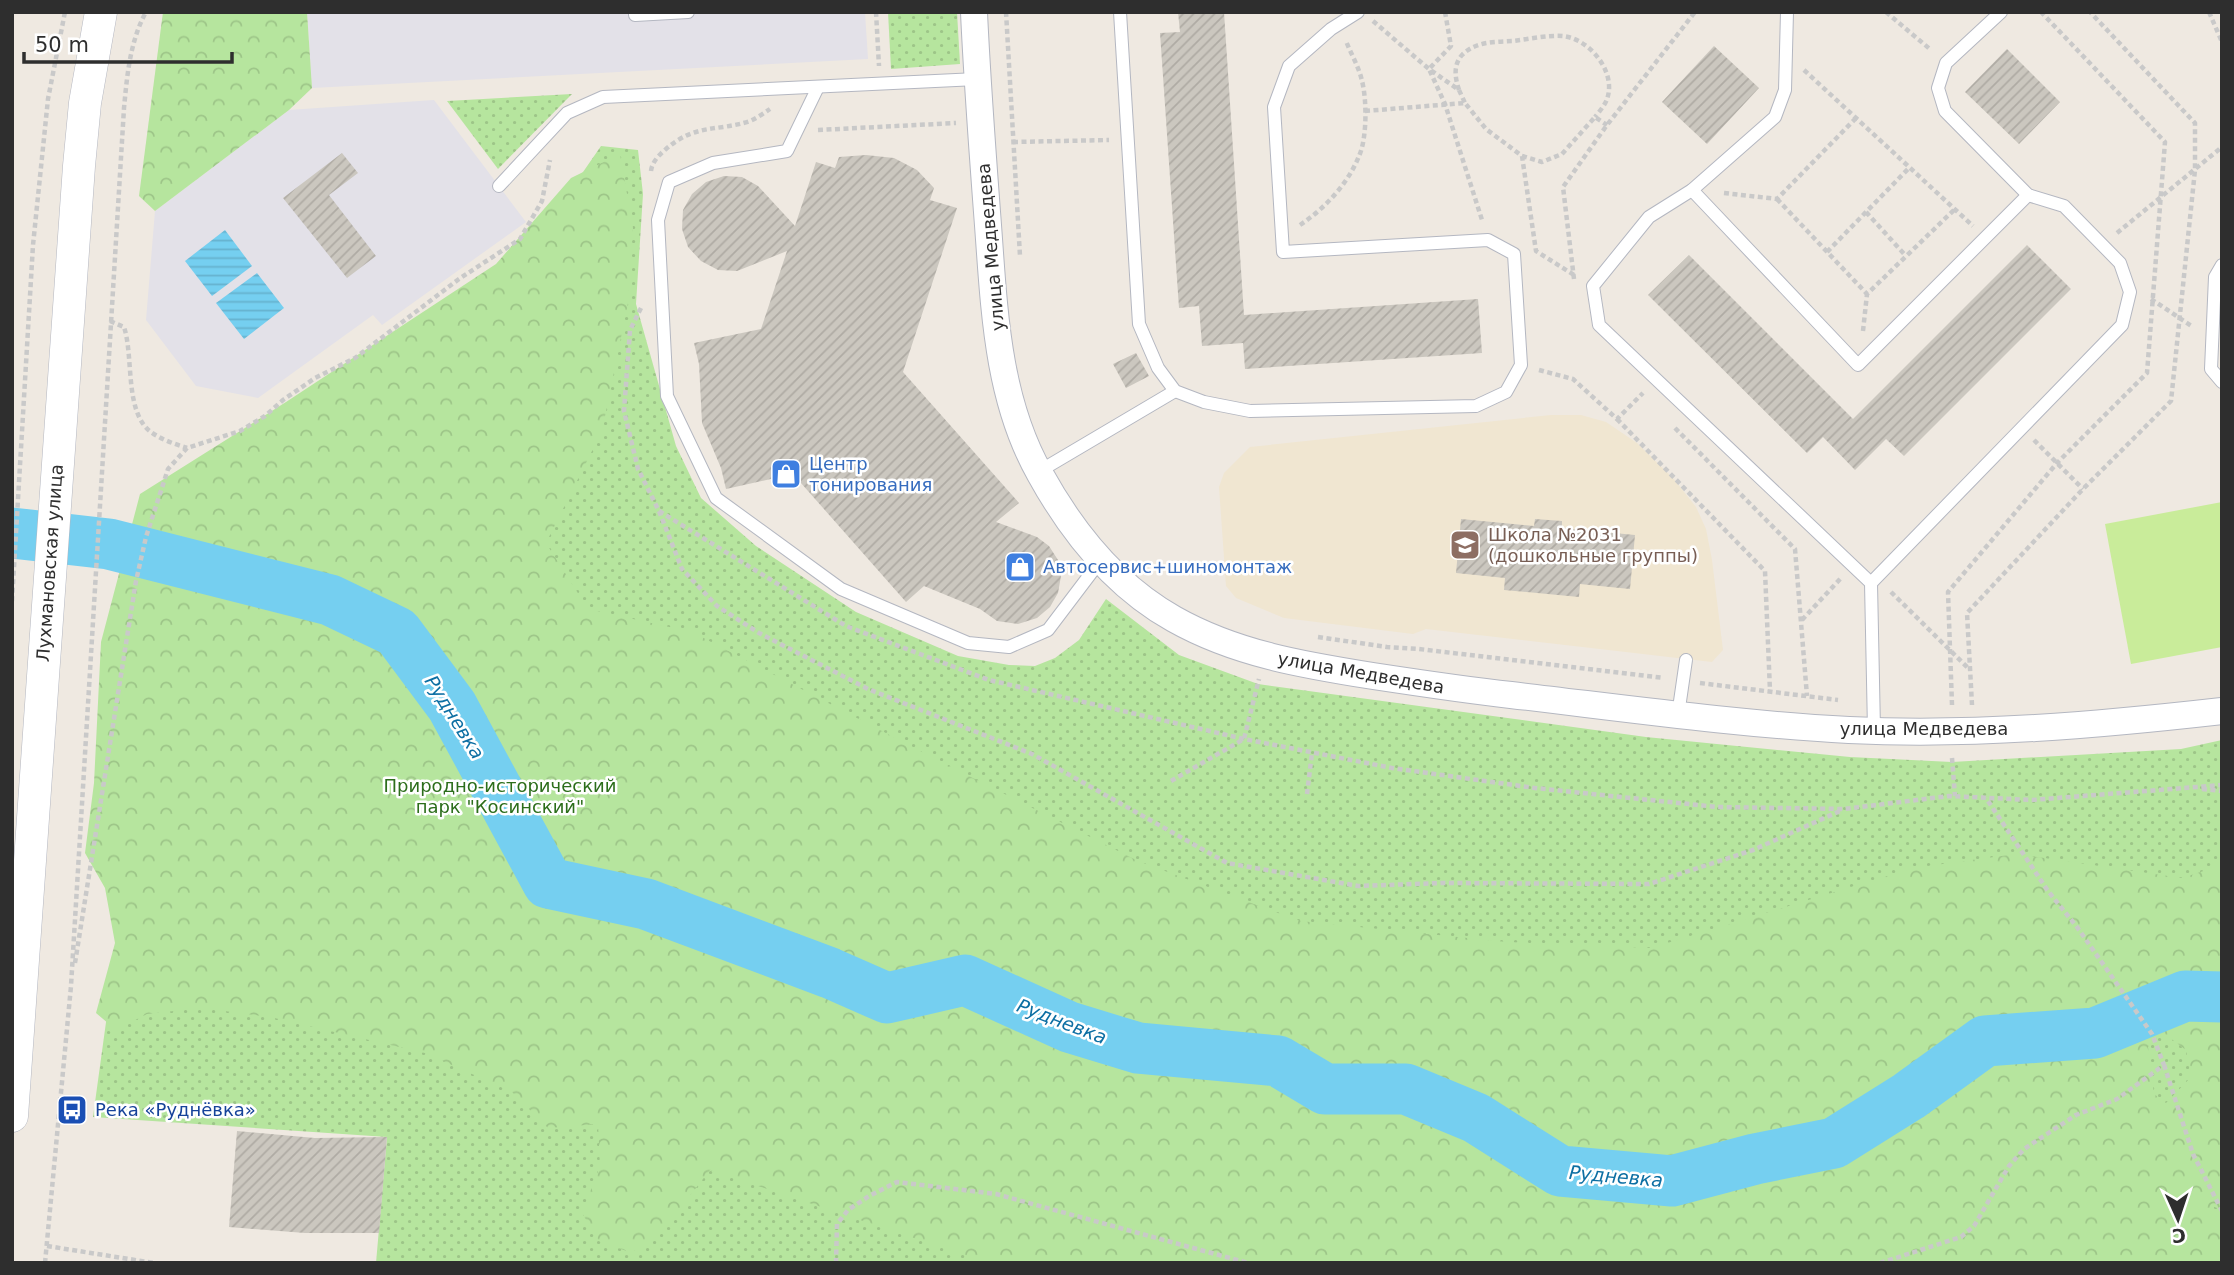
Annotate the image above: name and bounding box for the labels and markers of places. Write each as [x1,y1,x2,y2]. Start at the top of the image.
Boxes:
place label: Центр тонирования [809,453,932,495]
shop icon: Центр тонирования [769,457,803,491]
place label: Школа №2031 (дошкольные группы) [1488,524,1698,566]
school or university icon: Школа №2031 (дошкольные группы) [1448,528,1482,562]
shop icon: Автосервис+шиномонтаж [1003,550,1037,584]
place label: Автосервис+шиномонтаж [1043,556,1292,577]
bus stop icon: Река «Руднёвка» [55,1093,89,1127]
place label: Река «Руднёвка» [95,1099,256,1120]

